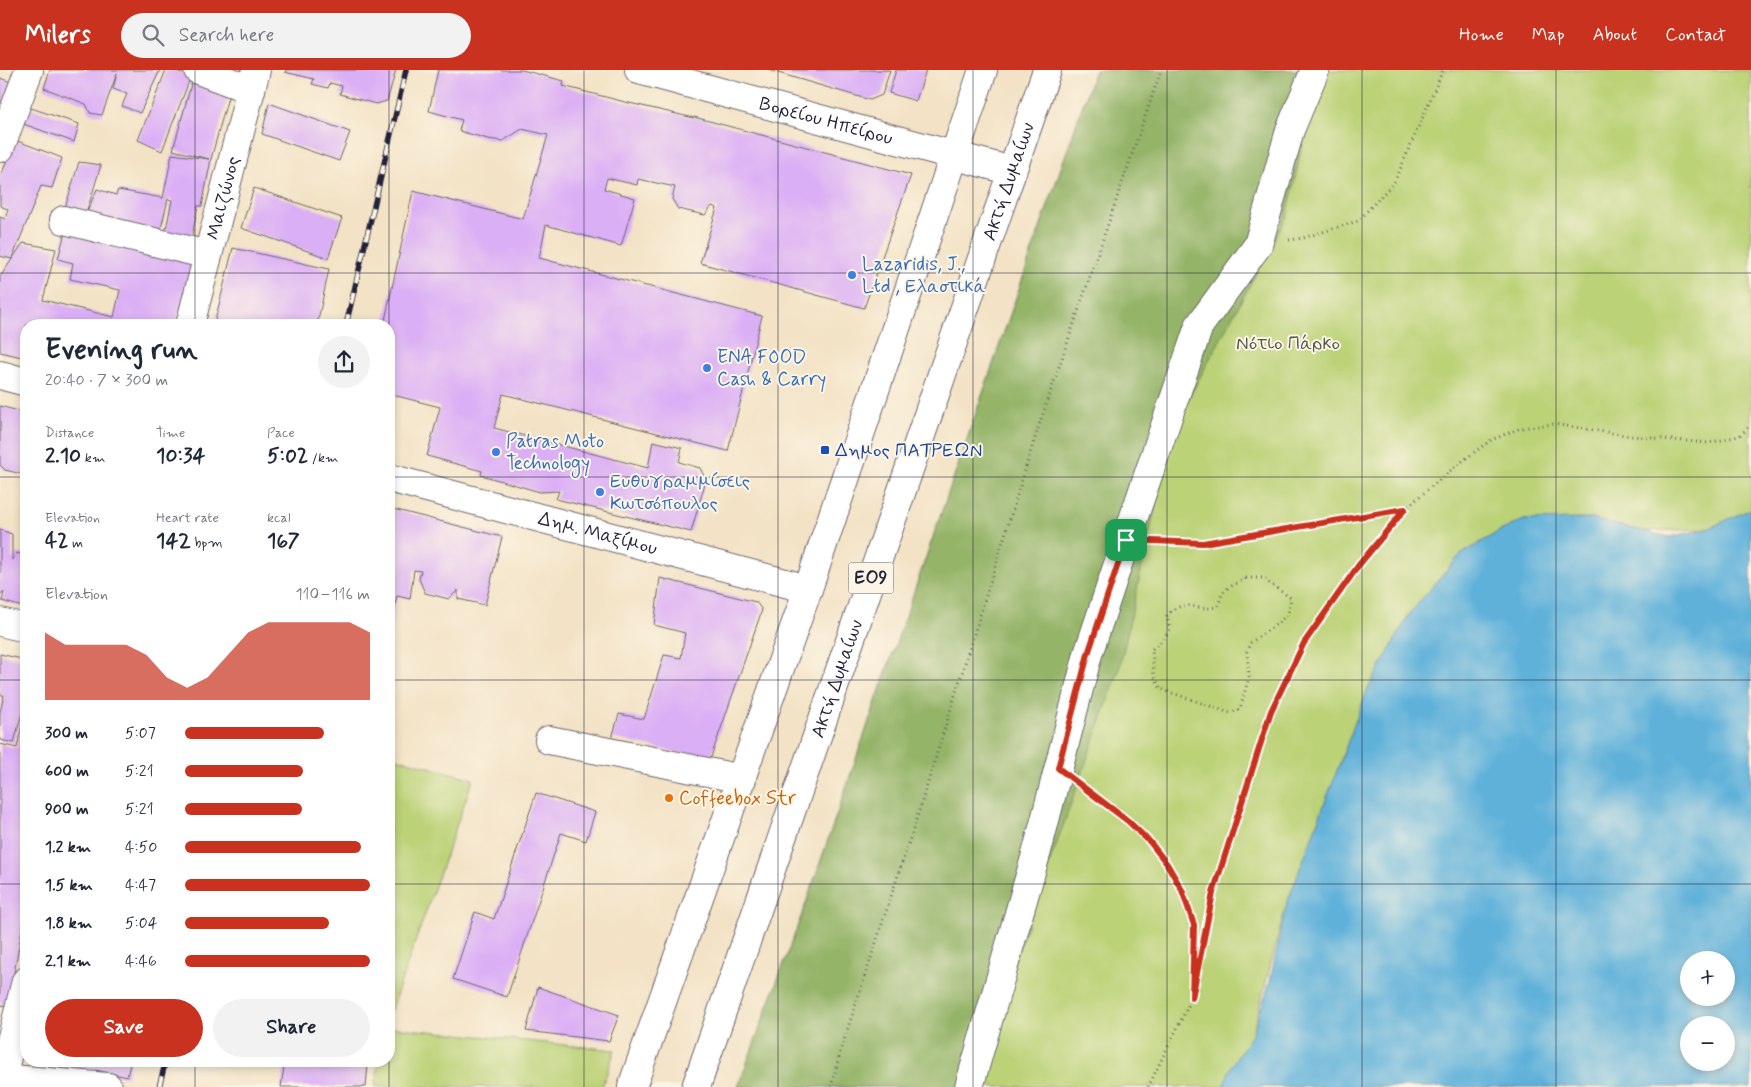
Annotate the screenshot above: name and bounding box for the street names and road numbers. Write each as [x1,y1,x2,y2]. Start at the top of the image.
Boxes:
street label: Βορείου Ηπείρου [757,91,896,151]
street label: Ακτή Δυμαίων [977,119,1040,244]
street label: Μαιζώνος [200,154,246,243]
street label: Δημ. Μαξίμου [536,506,660,561]
road number: ΕΟ9 [848,562,894,594]
street label: Ακτή Δυμαίων [805,616,869,741]

